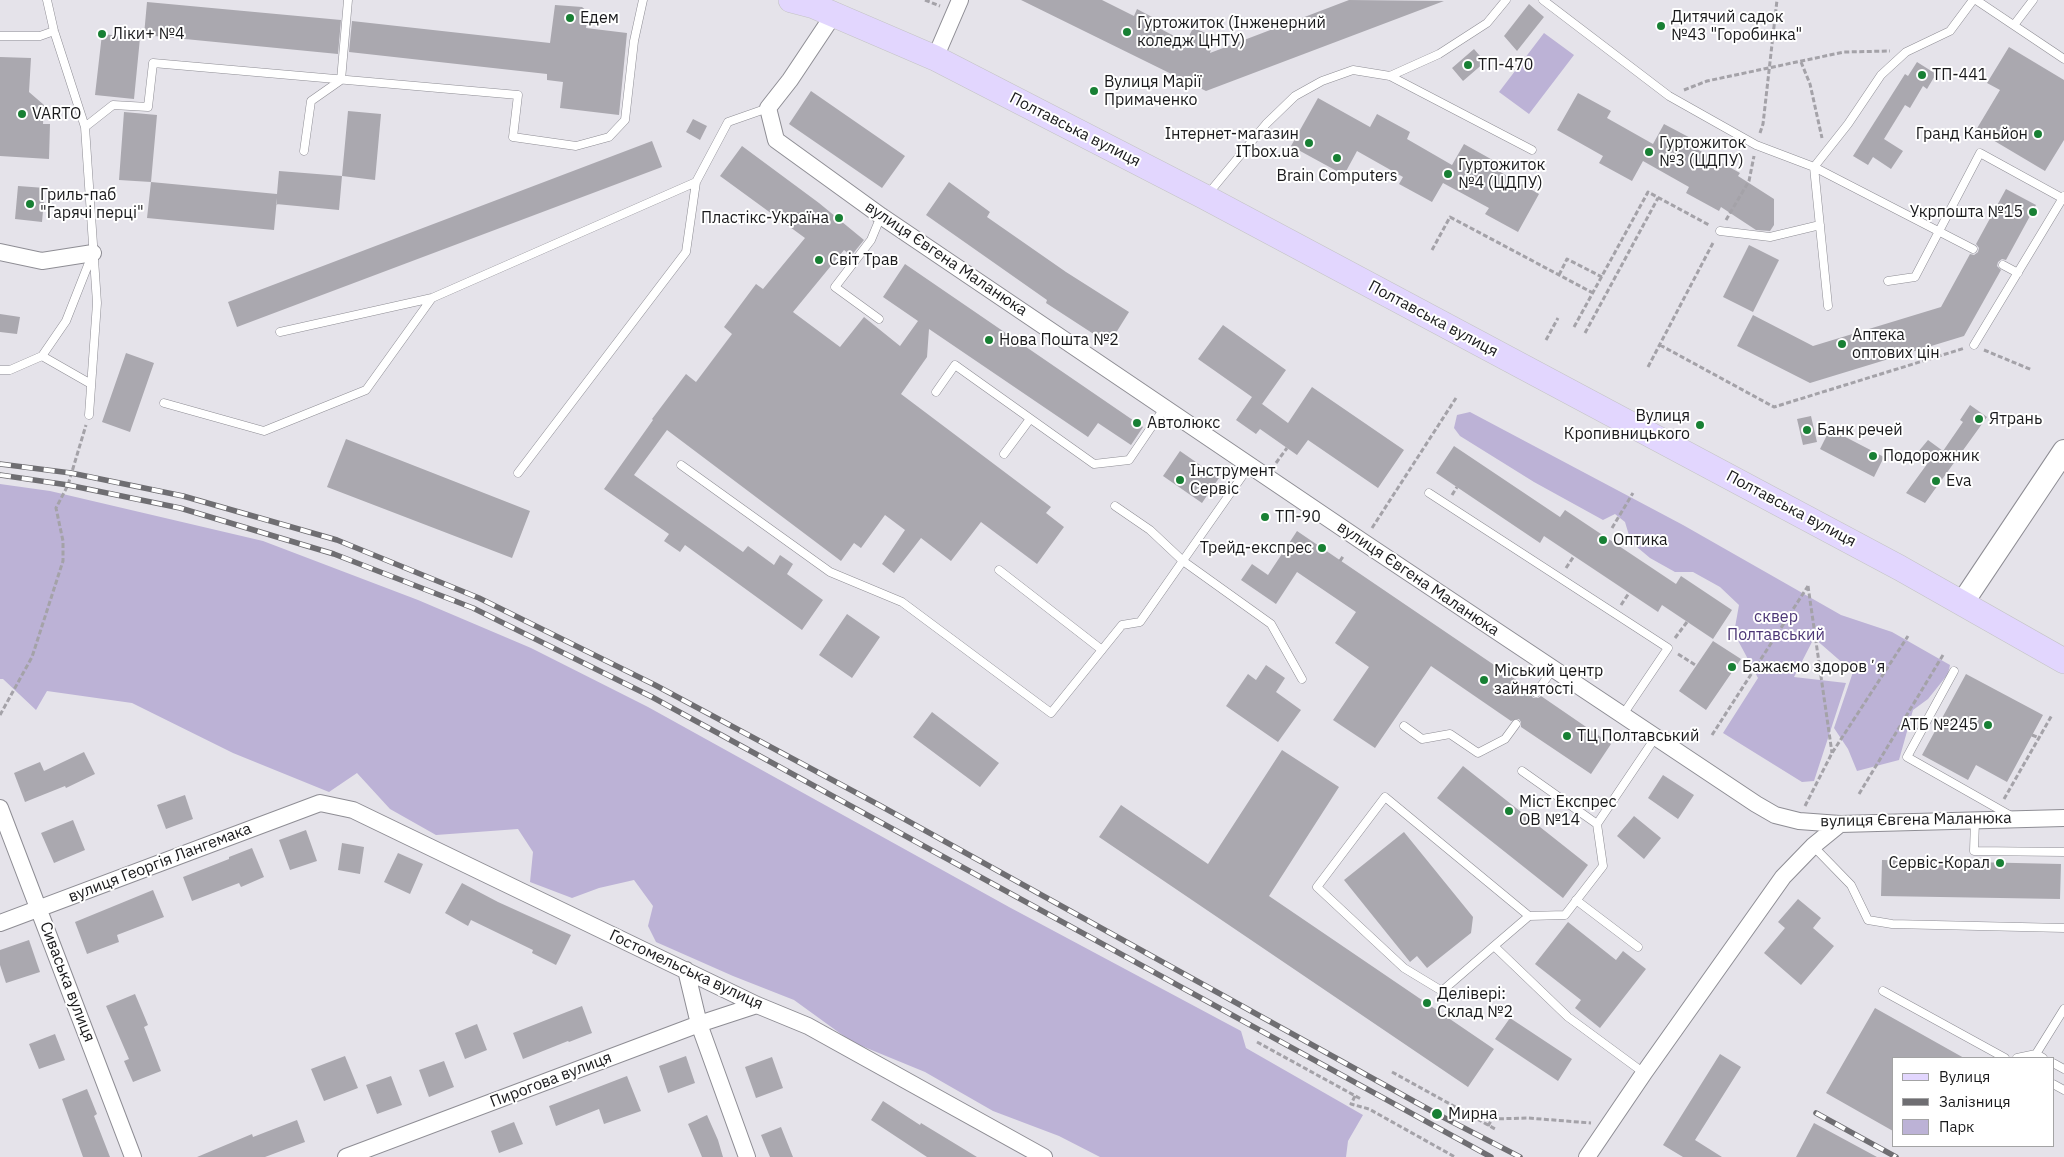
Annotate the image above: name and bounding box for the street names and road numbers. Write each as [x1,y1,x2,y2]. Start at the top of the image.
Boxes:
street label: Полтавська вулиця [1006,89,1144,171]
street label: вулиця Євгена Маланюка [861,198,1031,320]
street label: Полтавська вулиця [1365,277,1501,361]
street label: Полтавська вулиця [1723,467,1859,551]
street label: вулиця Євгена Маланюка [1333,518,1503,640]
street label: вулиця Євгена Маланюка [1820,809,2012,831]
street label: вулиця Георгія Лангемака [66,819,254,907]
street label: Сиваська вулиця [35,919,99,1045]
street label: Гостомельська вулиця [606,926,766,1014]
street label: Пирогова вулиця [488,1048,614,1112]

